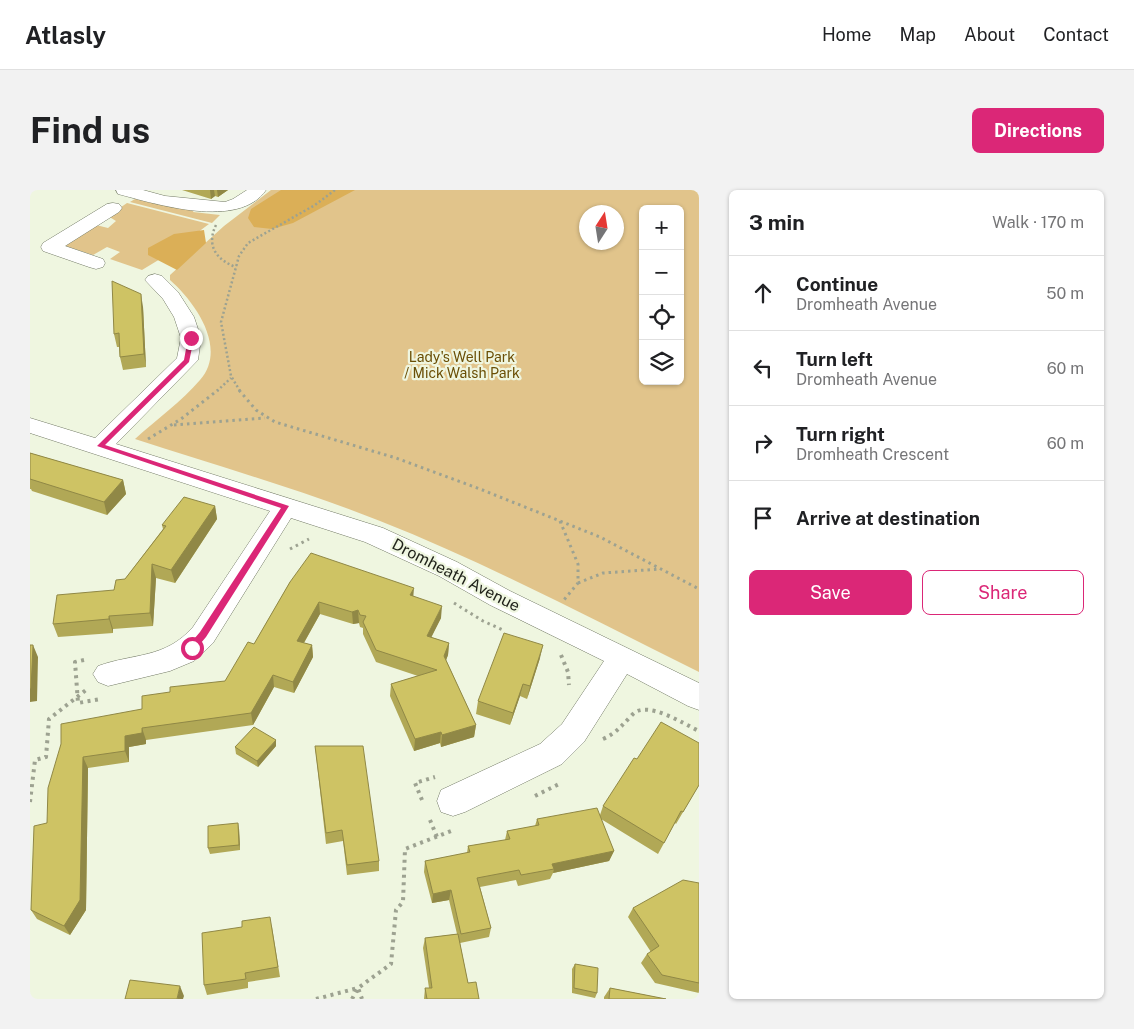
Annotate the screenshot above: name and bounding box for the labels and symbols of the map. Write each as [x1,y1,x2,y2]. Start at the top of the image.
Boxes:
north arrow [579,205,624,250]
route end [180,327,203,350]
park label: Lady's Well Park / Mick Walsh Park [404,349,520,381]
street label: Dromheath Avenue [389,535,523,615]
route start [181,637,204,660]

